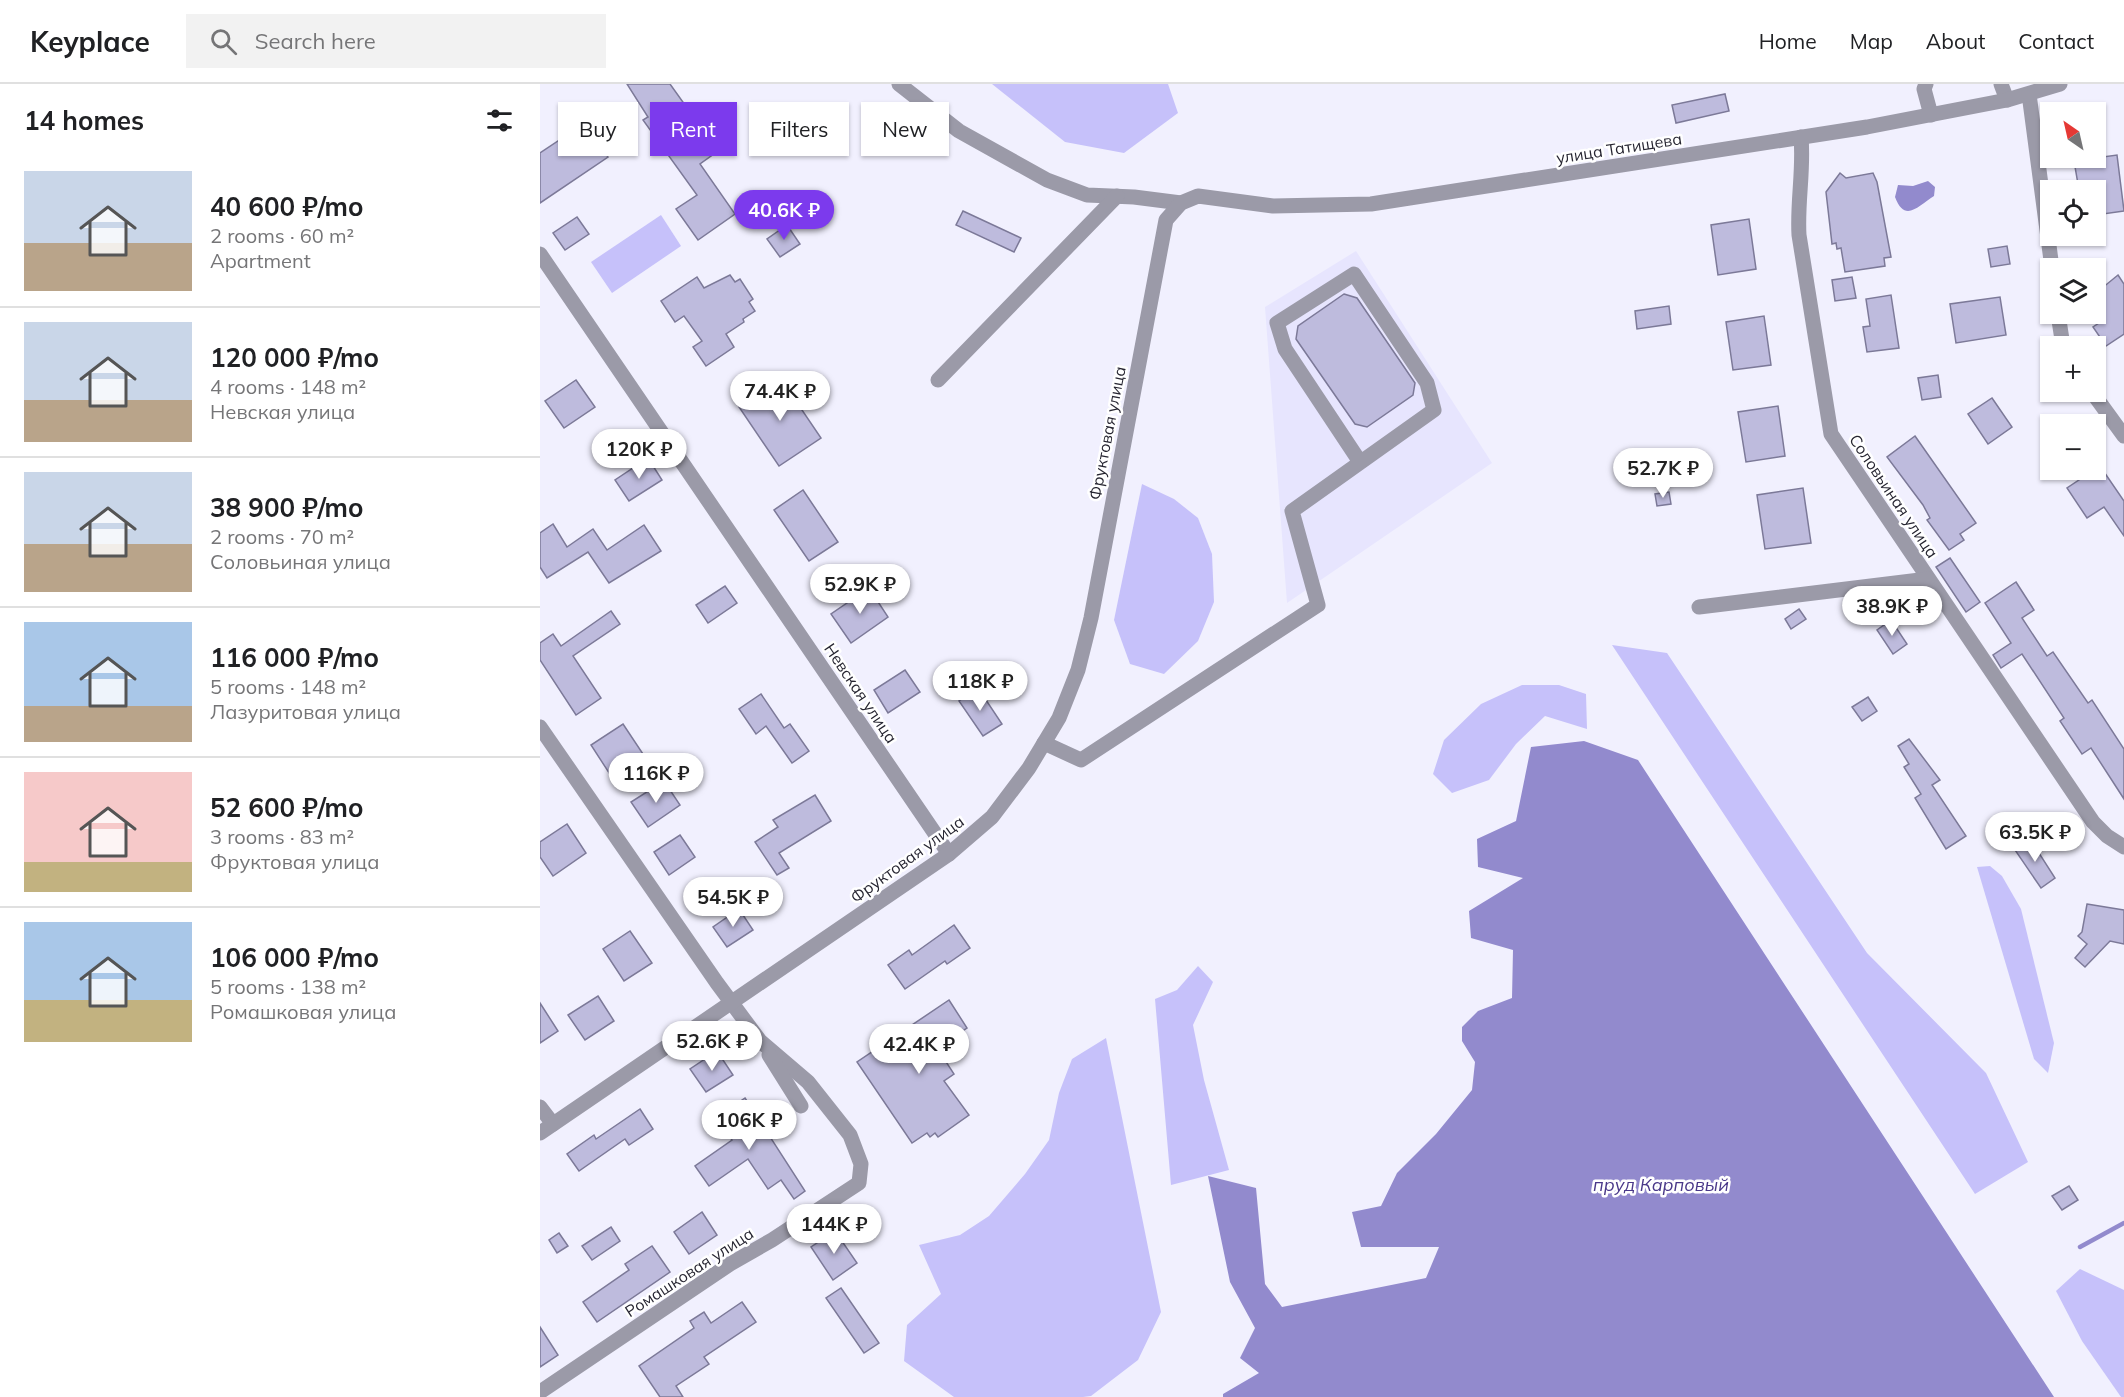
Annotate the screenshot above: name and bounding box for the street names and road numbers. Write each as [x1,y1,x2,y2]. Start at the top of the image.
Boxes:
street label: улица Татищева [1555,128,1683,168]
street label: Фруктовая улица [1084,365,1130,501]
street label: Соловьиная улица [1845,430,1943,562]
street label: Невская улица [820,639,902,747]
street label: Фруктовая улица [846,811,968,907]
street label: Ромашковая улица [621,1223,757,1321]

